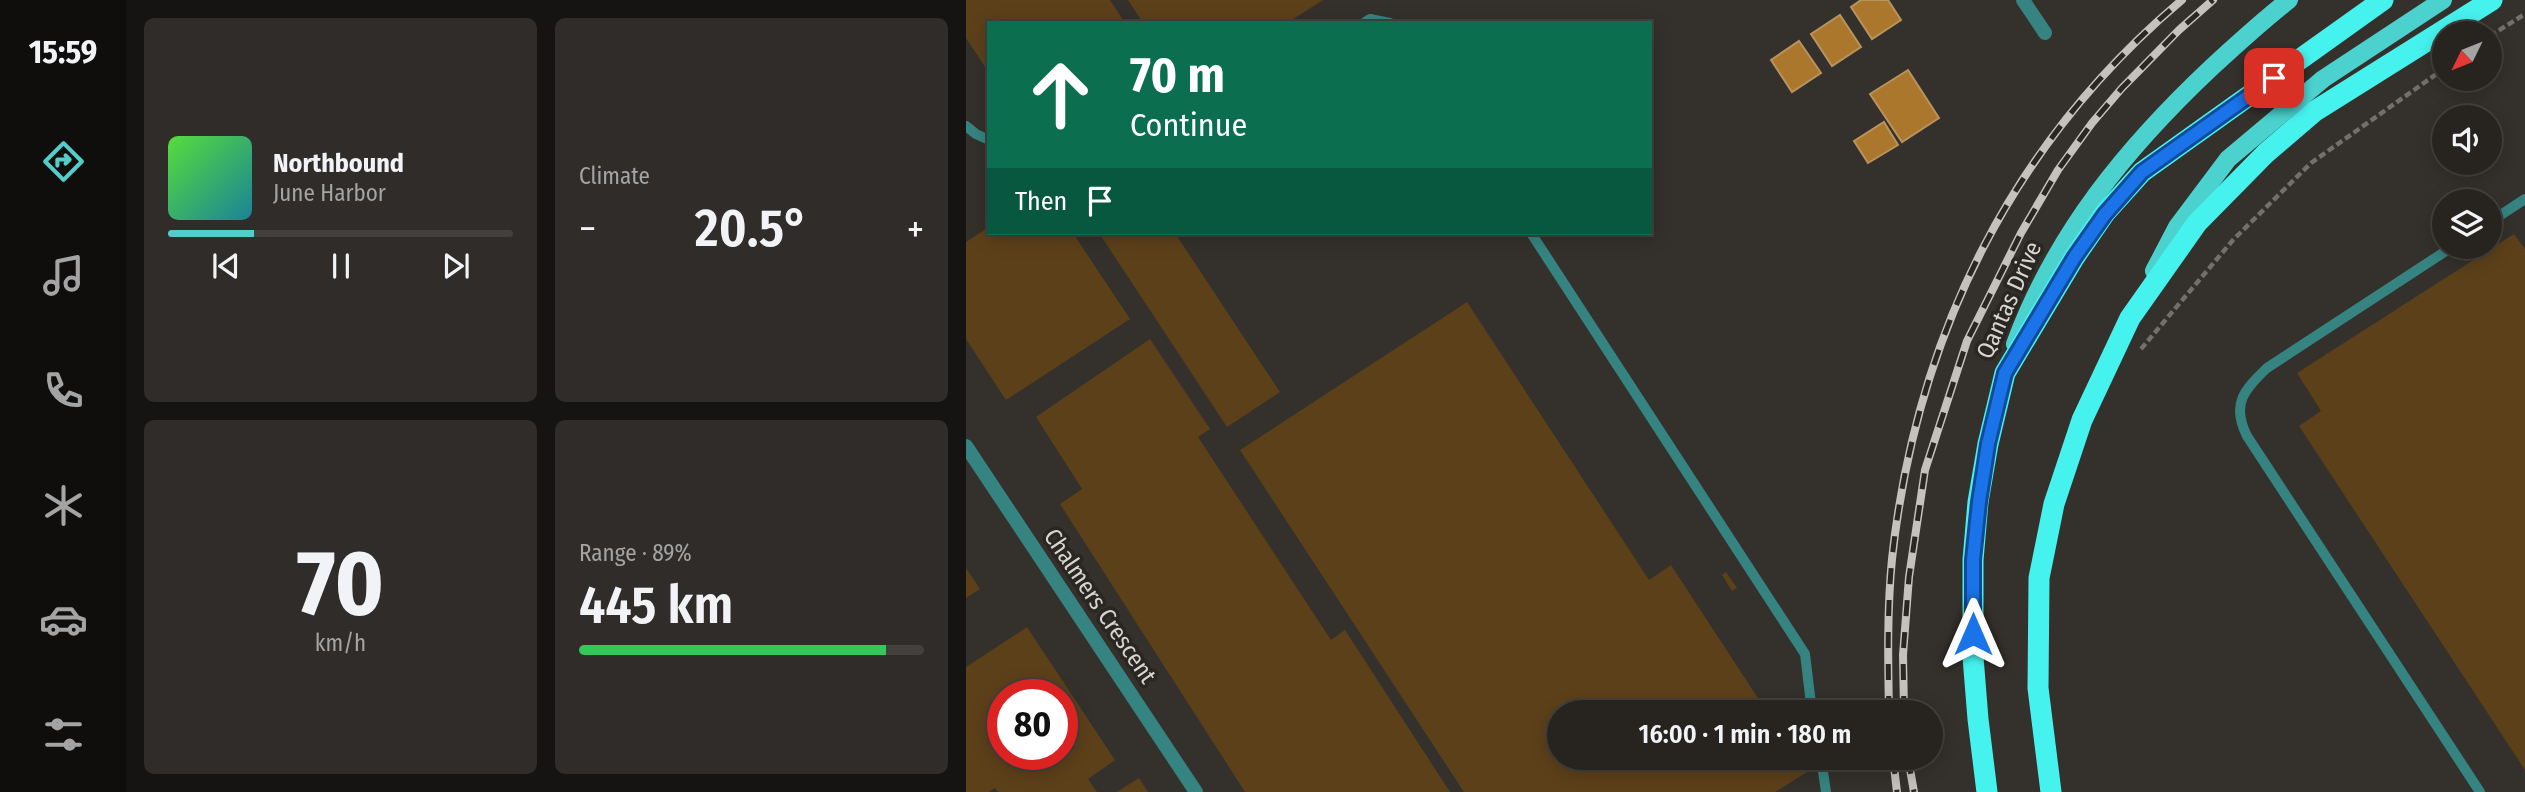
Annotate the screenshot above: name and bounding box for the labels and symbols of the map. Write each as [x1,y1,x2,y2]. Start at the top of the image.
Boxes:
north arrow [2432,21,2502,91]
pin [2244,48,2304,108]
street label: Qantas Drive [1971,237,2047,363]
street label: Chalmers Crescent [1038,523,1162,689]
position arrow [1936,597,2010,671]
speed limit sign: 80 [987,679,1078,770]

